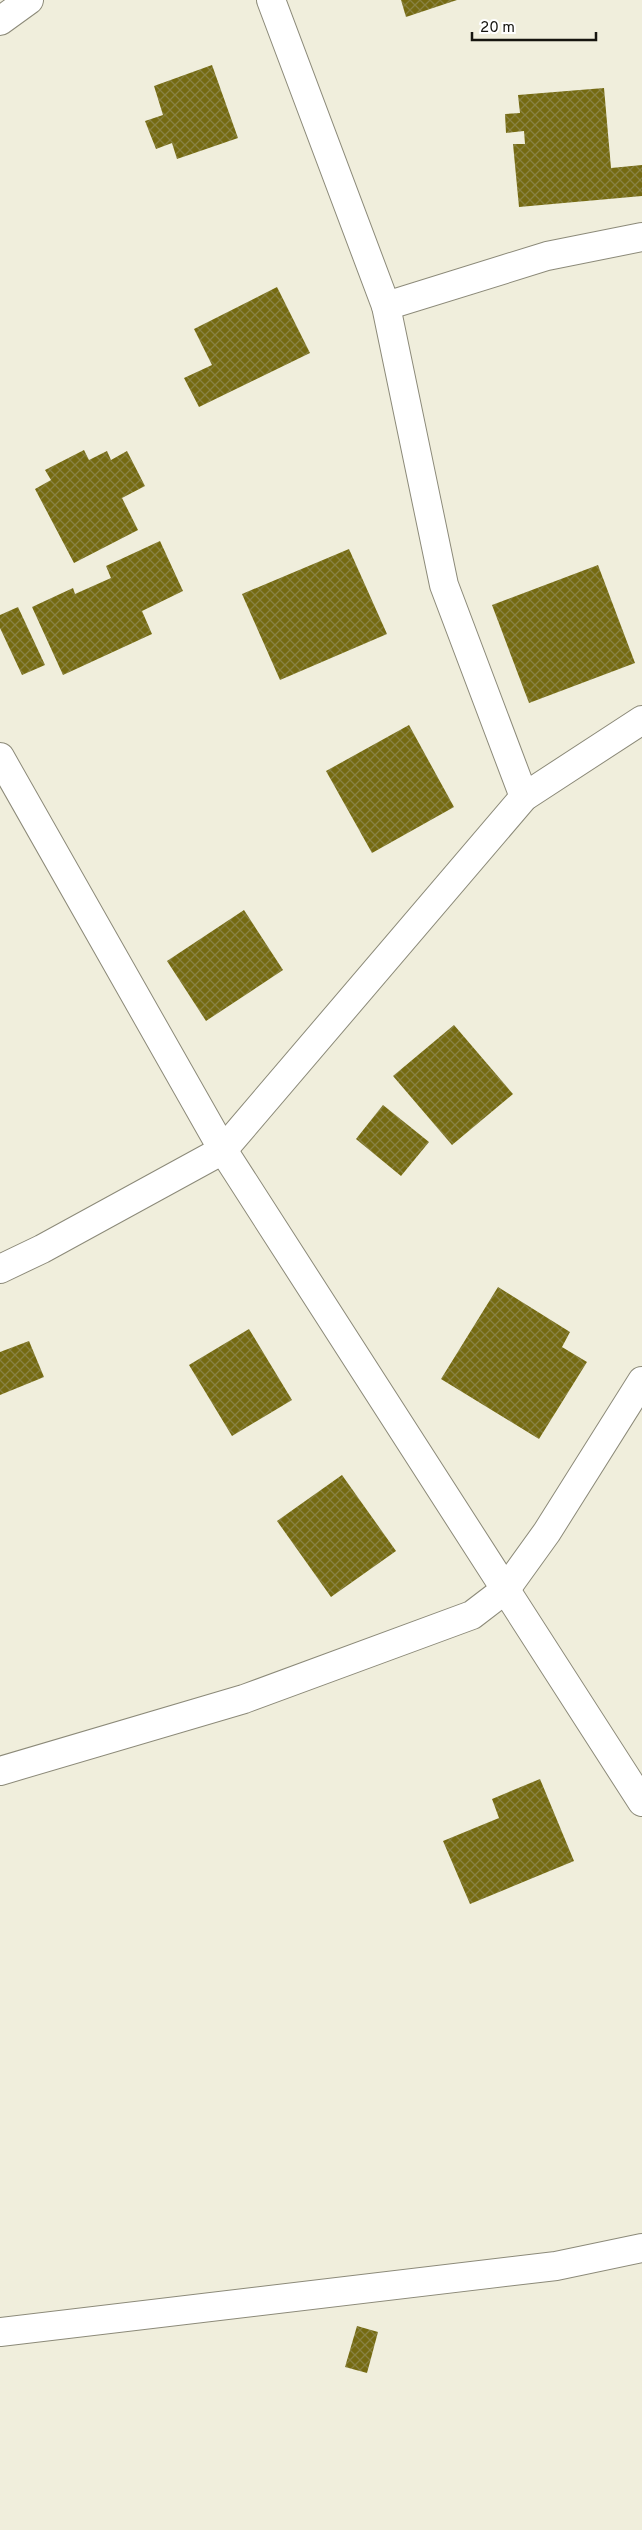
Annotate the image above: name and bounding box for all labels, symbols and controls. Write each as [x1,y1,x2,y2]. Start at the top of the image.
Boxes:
scale bar [472,10,596,42]
text: 20 m [480,19,515,38]

